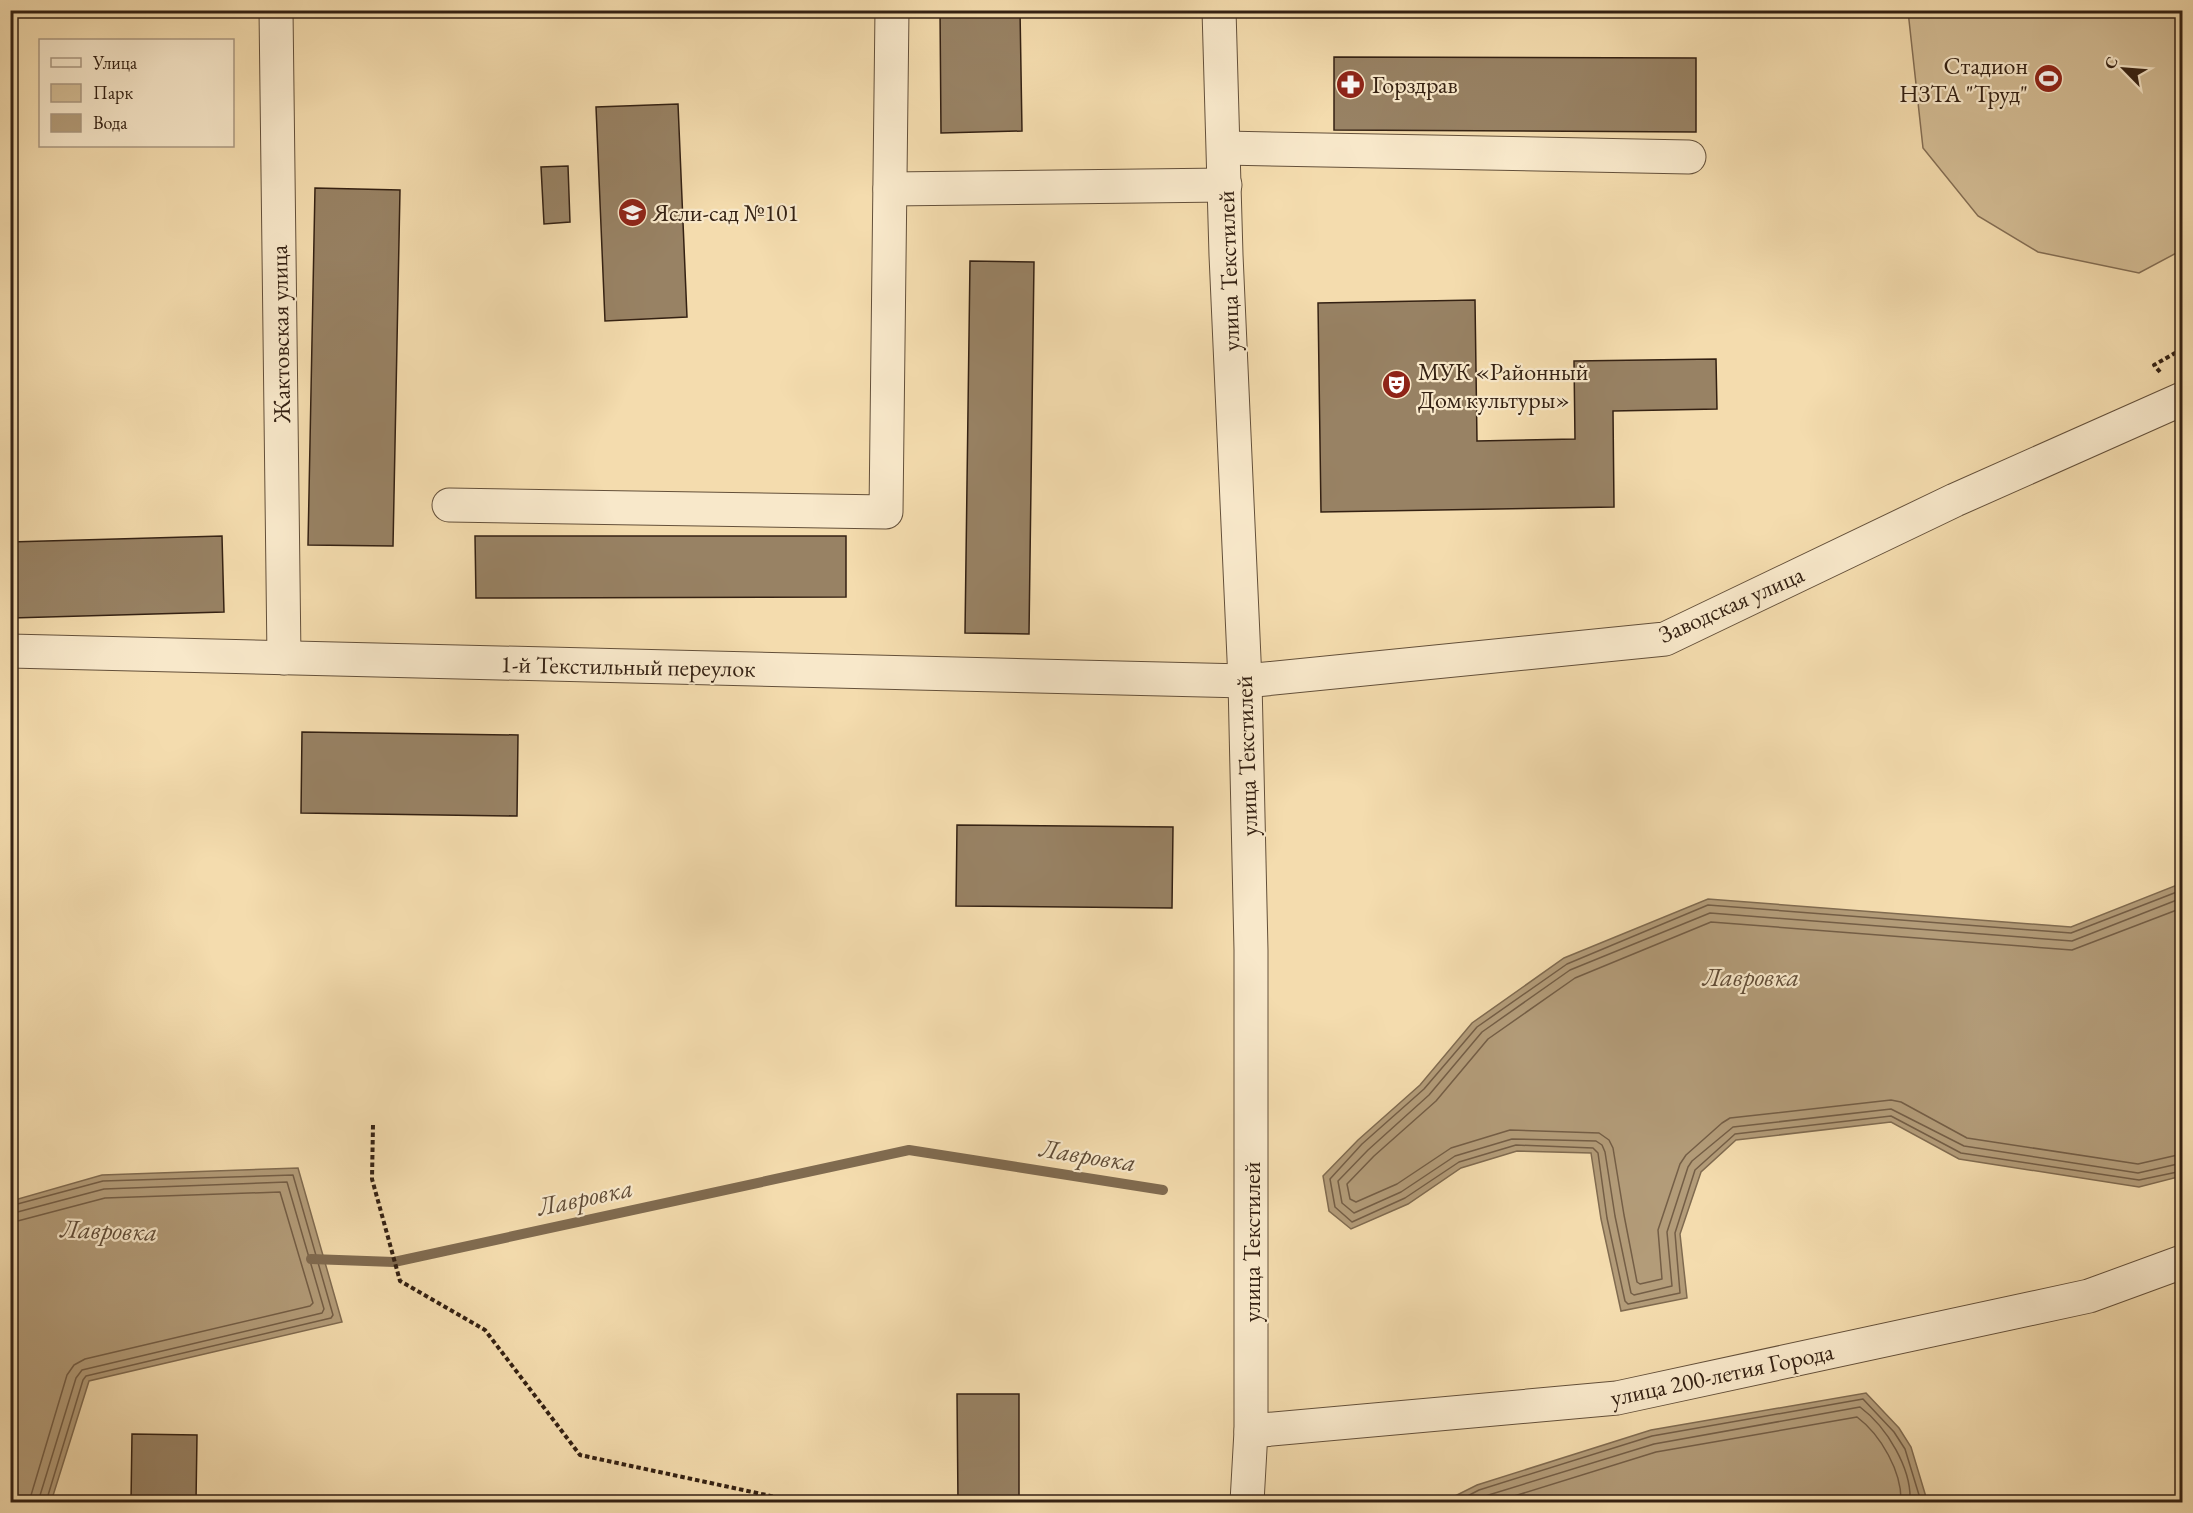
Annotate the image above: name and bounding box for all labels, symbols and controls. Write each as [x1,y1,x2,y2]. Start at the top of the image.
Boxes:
legend [39,39,234,147]
north arrow [2094,39,2154,99]
place label: Стадион НЗТА "Труд" [1899,50,2028,109]
text: Улица [92,51,138,74]
text: С [2099,53,2123,72]
sports icon: Стадион НЗТА "Труд" [2033,63,2065,95]
pharmacy icon: Горздрав [1335,68,1367,100]
place label: Горздрав [1372,69,1458,100]
text: Парк [93,81,133,104]
text: Вода [93,111,128,134]
street label: улица Текстилей [1210,190,1246,352]
school or university icon: Ясли-сад №101 [616,196,648,228]
place label: Ясли-сад №101 [652,197,799,228]
street label: Жактовская улица [263,244,297,424]
place label: МУК «Районный Дом культуры» [1418,356,1589,415]
theatre icon: МУК «Районный Дом культуры» [1381,369,1413,401]
street label: Заводская улица [1654,558,1809,650]
street label: 1-й Текстильный переулок [500,648,756,684]
street label: улица Текстилей [1228,675,1264,837]
water label: Лавровка [1701,960,1799,994]
water label: Лавровка [1036,1130,1138,1179]
street label: улица Текстилей [1236,1161,1267,1322]
water label: Лавровка [532,1170,636,1224]
water label: Лавровка [58,1211,158,1249]
street label: улица 200-летия Города [1608,1335,1837,1413]

